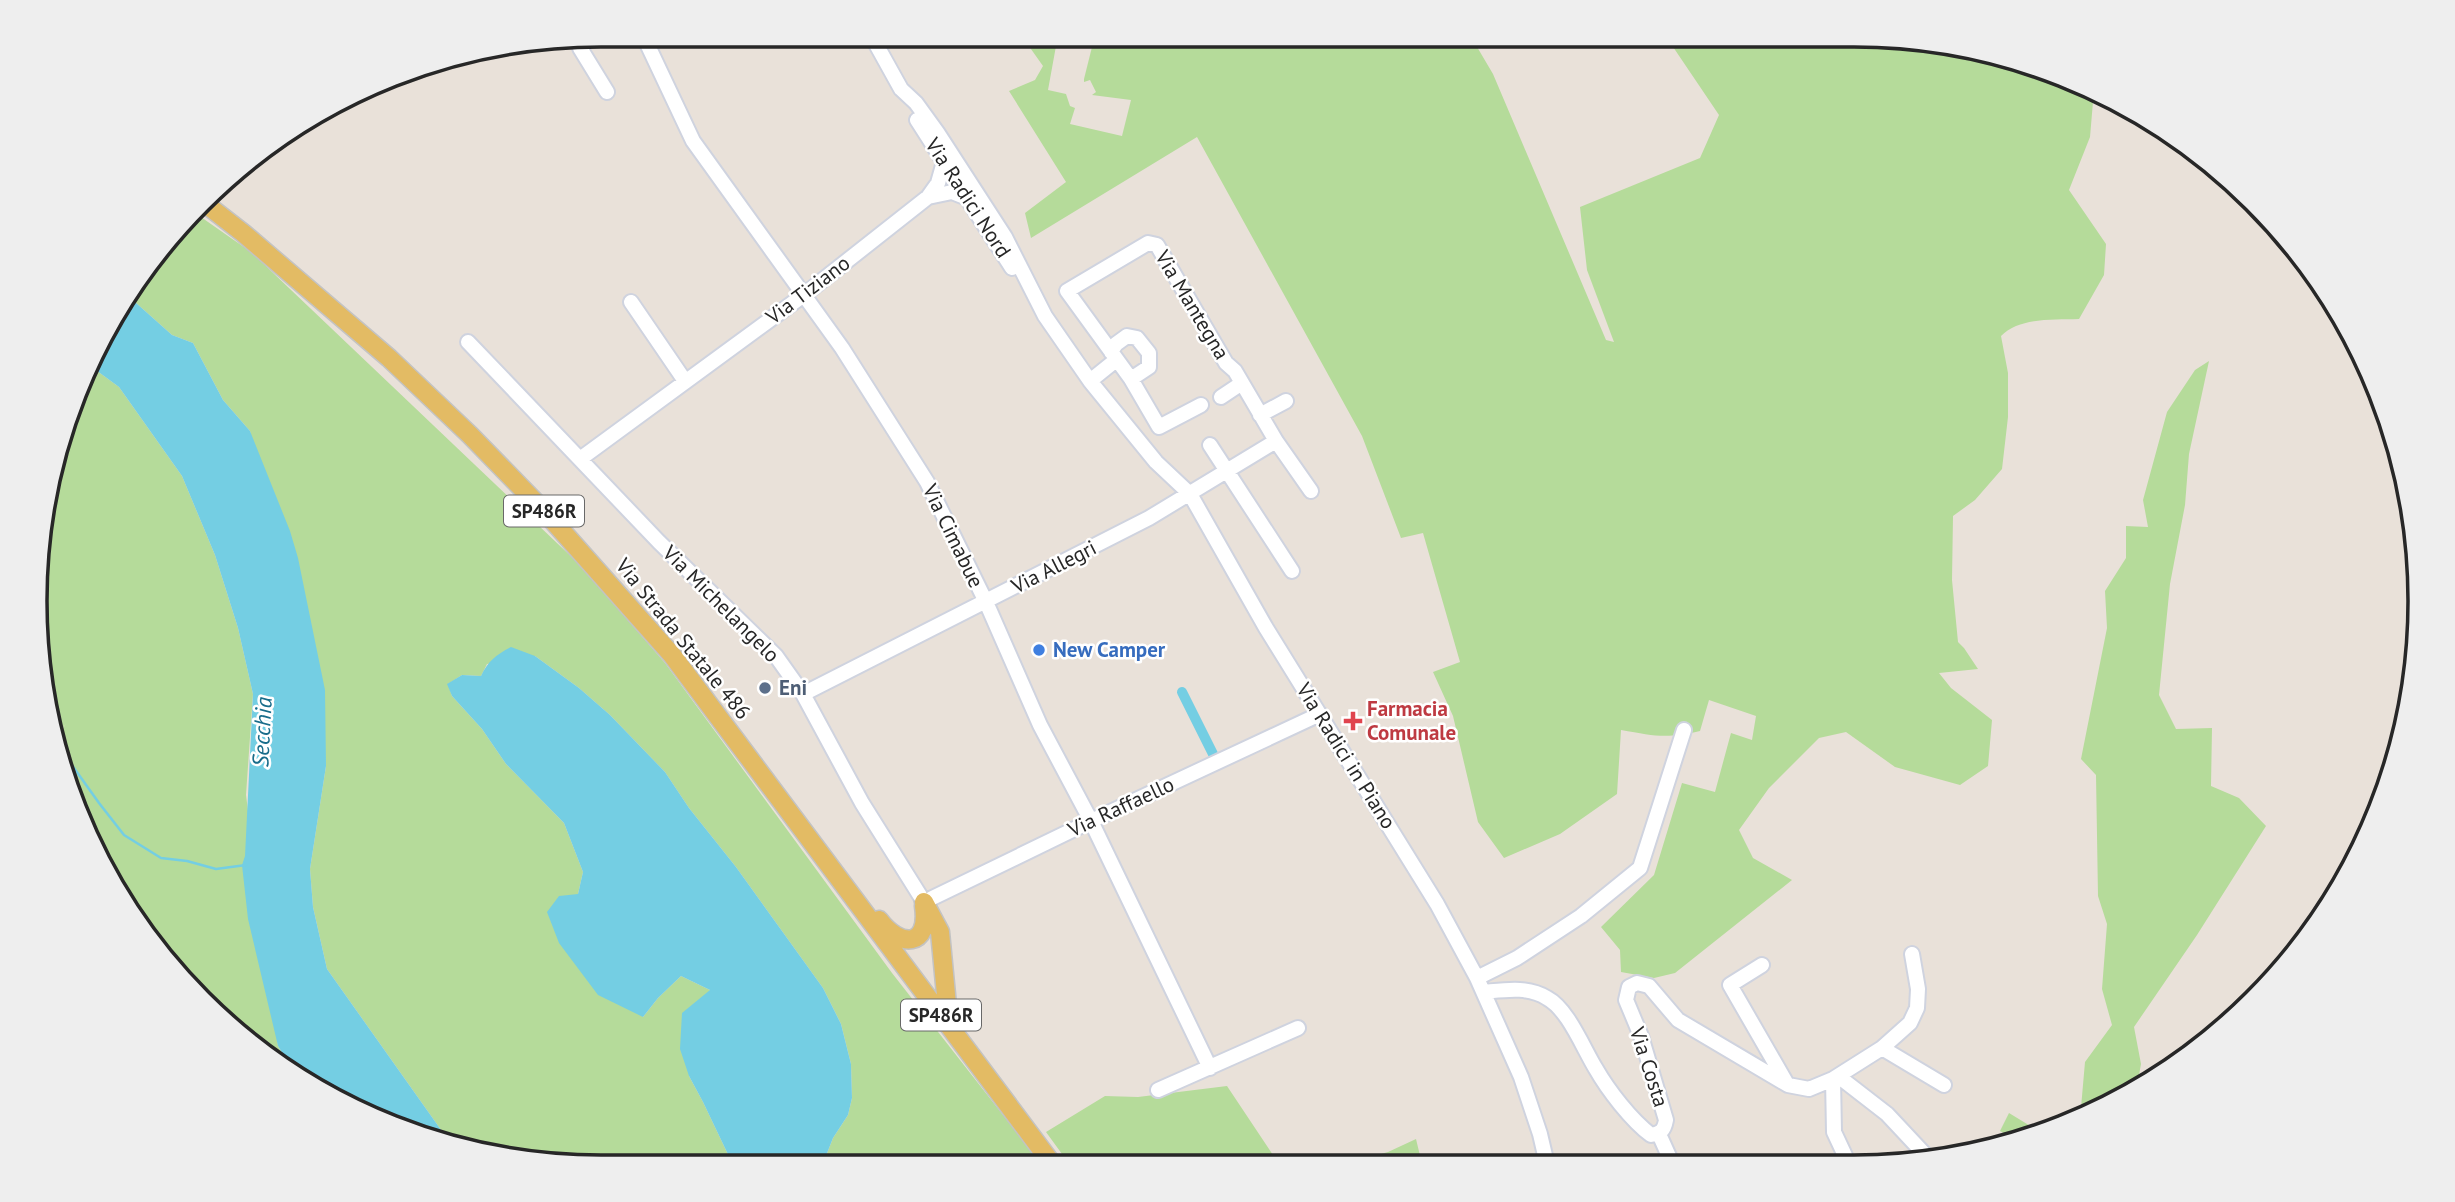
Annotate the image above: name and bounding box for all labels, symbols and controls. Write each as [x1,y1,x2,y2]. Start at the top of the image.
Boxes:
street label: Via Radici Nord [919,132,1017,263]
street label: Via Mantegna [1149,244,1236,364]
street label: Via Tiziano [759,249,855,331]
street label: Via Cimabue [916,479,990,592]
road number: SP486R [504,496,584,526]
street label: Via Allegri [1006,534,1101,600]
street label: Via Michelangelo [656,539,786,668]
street label: Via Strada Statale 486 [609,552,757,725]
place label: New Camper [1053,636,1166,663]
marker: New Camper [1031,642,1047,658]
place label: Eni [779,674,807,701]
street label: Via Radici in Piano [1290,677,1402,834]
marker: Eni [757,680,773,696]
place label: Farmacia Comunale [1367,695,1456,746]
water label: Secchia [245,696,278,768]
marker: Farmacia Comunale [1345,713,1361,729]
street label: Via Raffaello [1062,770,1178,843]
road number: SP486R [901,1000,981,1030]
street label: Via Costa [1624,1023,1675,1110]

